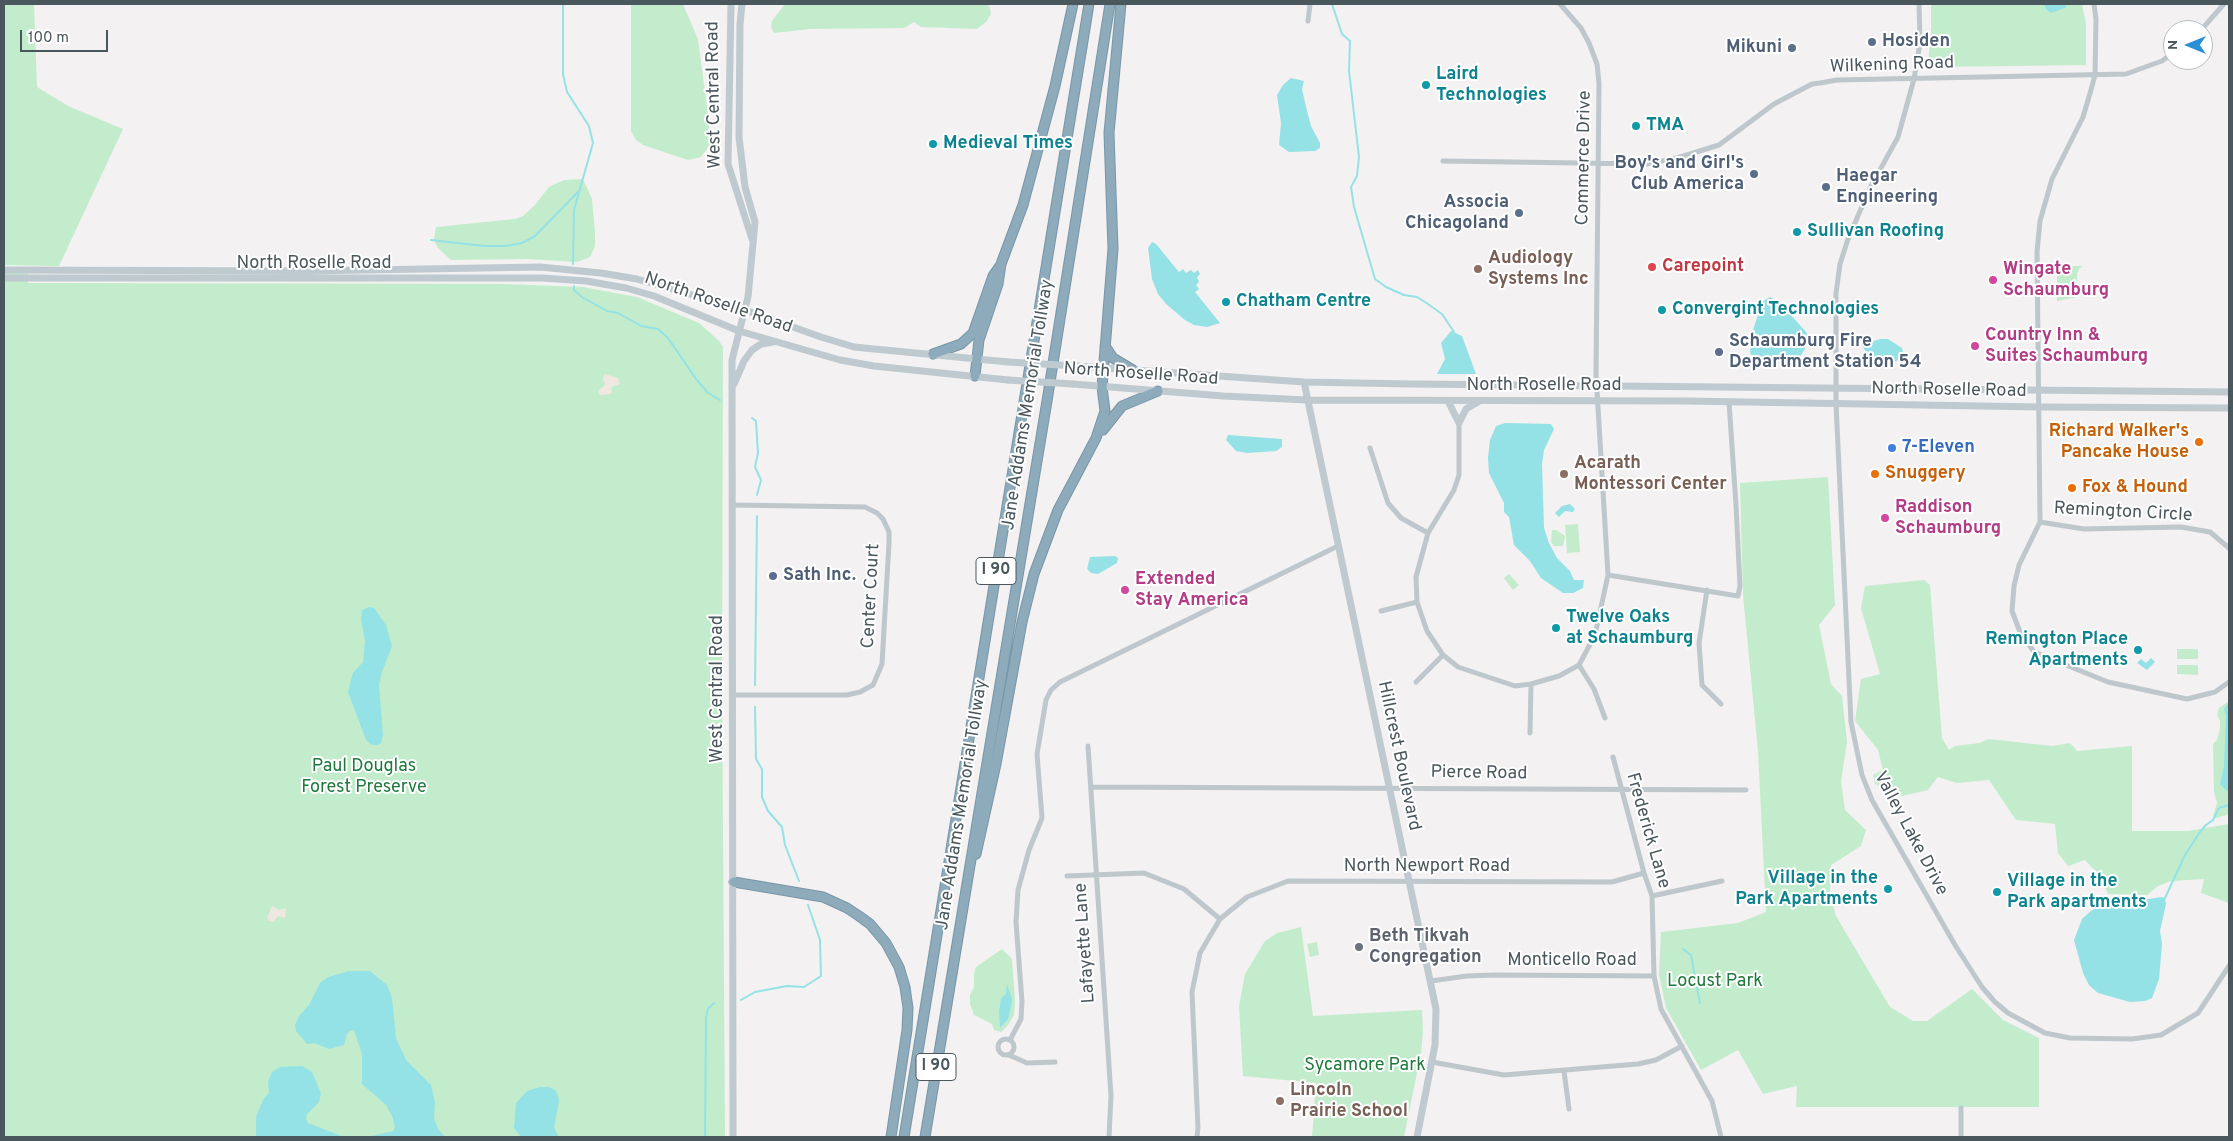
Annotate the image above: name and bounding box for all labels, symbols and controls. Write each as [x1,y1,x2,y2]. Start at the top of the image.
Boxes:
scale bar [22,20,110,52]
north arrow [2163,20,2213,70]
street label: West Central Road [703,21,727,169]
text: 100 m [28,29,69,48]
place label: Hosiden [1882,31,1950,53]
marker: Hosiden [1866,36,1878,48]
place label: Mikuni [1726,37,1782,59]
text: N [2165,40,2182,50]
marker: Mikuni [1786,42,1798,54]
street label: Wilkening Road [1829,53,1955,79]
place label: Laird Technologies [1436,64,1547,106]
marker: Laird Technologies [1420,79,1432,91]
street label: Commerce Drive [1573,90,1597,226]
place label: TMA [1646,115,1684,137]
marker: TMA [1630,120,1642,132]
place label: Medieval Times [943,133,1073,155]
marker: Medieval Times [927,138,939,150]
place label: Boy's and Girl's Club America [1614,153,1744,195]
place label: Haegar Engineering [1836,166,1938,208]
marker: Boy's and Girl's Club America [1748,168,1760,180]
marker: Haegar Engineering [1820,181,1832,193]
place label: Associa Chicagoland [1405,192,1509,234]
marker: Associa Chicagoland [1513,207,1525,219]
place label: Sullivan Roofing [1807,221,1944,243]
marker: Sullivan Roofing [1791,226,1803,238]
place label: Audiology Systems Inc [1488,248,1589,290]
street label: North Roselle Road [236,253,392,275]
place label: Carepoint [1662,256,1744,278]
place label: Wingate Schaumburg [2003,259,2109,302]
marker: Carepoint [1646,261,1658,273]
marker: Audiology Systems Inc [1472,263,1484,275]
street label: North Roselle Road [641,269,795,339]
marker: Wingate Schaumburg [1987,274,1999,286]
street label: Jane Addams Memorial Tollway [999,278,1059,532]
place label: Chatham Centre [1236,291,1371,313]
marker: Chatham Centre [1220,296,1232,308]
place label: Convergint Technologies [1672,299,1879,321]
marker: Convergint Technologies [1656,304,1668,316]
place label: Country Inn & Suites Schaumburg [1985,325,2148,368]
place label: Schaumburg Fire Department Station 54 [1729,331,1922,374]
marker: Country Inn & Suites Schaumburg [1969,340,1981,352]
marker: Schaumburg Fire Department Station 54 [1713,346,1725,358]
street label: North Roselle Road [1063,359,1219,391]
street label: North Roselle Road [1466,375,1622,397]
street label: North Roselle Road [1871,379,2027,403]
place label: Richard Walker's Pancake House [2049,421,2189,464]
marker: Richard Walker's Pancake House [2193,436,2205,448]
place label: 7-Eleven [1902,437,1975,459]
marker: 7-Eleven [1886,442,1898,454]
place label: Acarath Montessori Center [1574,453,1727,496]
place label: Snuggery [1885,463,1966,485]
marker: Acarath Montessori Center [1558,468,1570,480]
marker: Snuggery [1869,468,1881,480]
place label: Fox & Hound [2082,477,2188,499]
marker: Fox & Hound [2066,482,2078,494]
place label: Raddison Schaumburg [1895,497,2001,540]
street label: Remington Circle [2053,499,2193,527]
marker: Raddison Schaumburg [1879,512,1891,524]
street label: Center Court [858,543,886,649]
road number: I 90 [976,558,1016,584]
place label: Sath Inc. [783,565,856,587]
place label: Extended Stay America [1135,569,1248,612]
marker: Sath Inc. [767,570,779,582]
marker: Extended Stay America [1119,584,1131,596]
place label: Twelve Oaks at Schaumburg [1566,607,1693,650]
street label: West Central Road [707,615,729,763]
marker: Twelve Oaks at Schaumburg [1550,622,1562,634]
place label: Remington Place Apartments [1985,629,2128,672]
marker: Remington Place Apartments [2132,644,2144,656]
street label: Jane Addams Memorial Tollway [933,678,993,932]
street label: Hillcrest Boulevard [1372,679,1424,833]
park label: Paul Douglas Forest Preserve [301,756,427,799]
street label: Pierce Road [1430,762,1528,786]
street label: Valley Lake Drive [1868,768,1952,900]
street label: Frederick Lane [1620,771,1674,891]
street label: North Newport Road [1344,856,1510,878]
place label: Village in the Park Apartments [1735,868,1878,911]
place label: Village in the Park apartments [2007,871,2147,914]
street label: Lafayette Lane [1071,882,1101,1004]
marker: Village in the Park Apartments [1882,883,1894,895]
marker: Village in the Park apartments [1991,886,2003,898]
place label: Beth Tikvah Congregation [1369,926,1482,969]
marker: Beth Tikvah Congregation [1353,941,1365,953]
street label: Monticello Road [1507,950,1637,972]
park label: Locust Park [1667,971,1763,993]
road number: I 90 [916,1054,956,1080]
park label: Sycamore Park [1304,1055,1426,1077]
place label: Lincoln Prairie School [1290,1080,1408,1122]
marker: Lincoln Prairie School [1274,1095,1286,1107]

